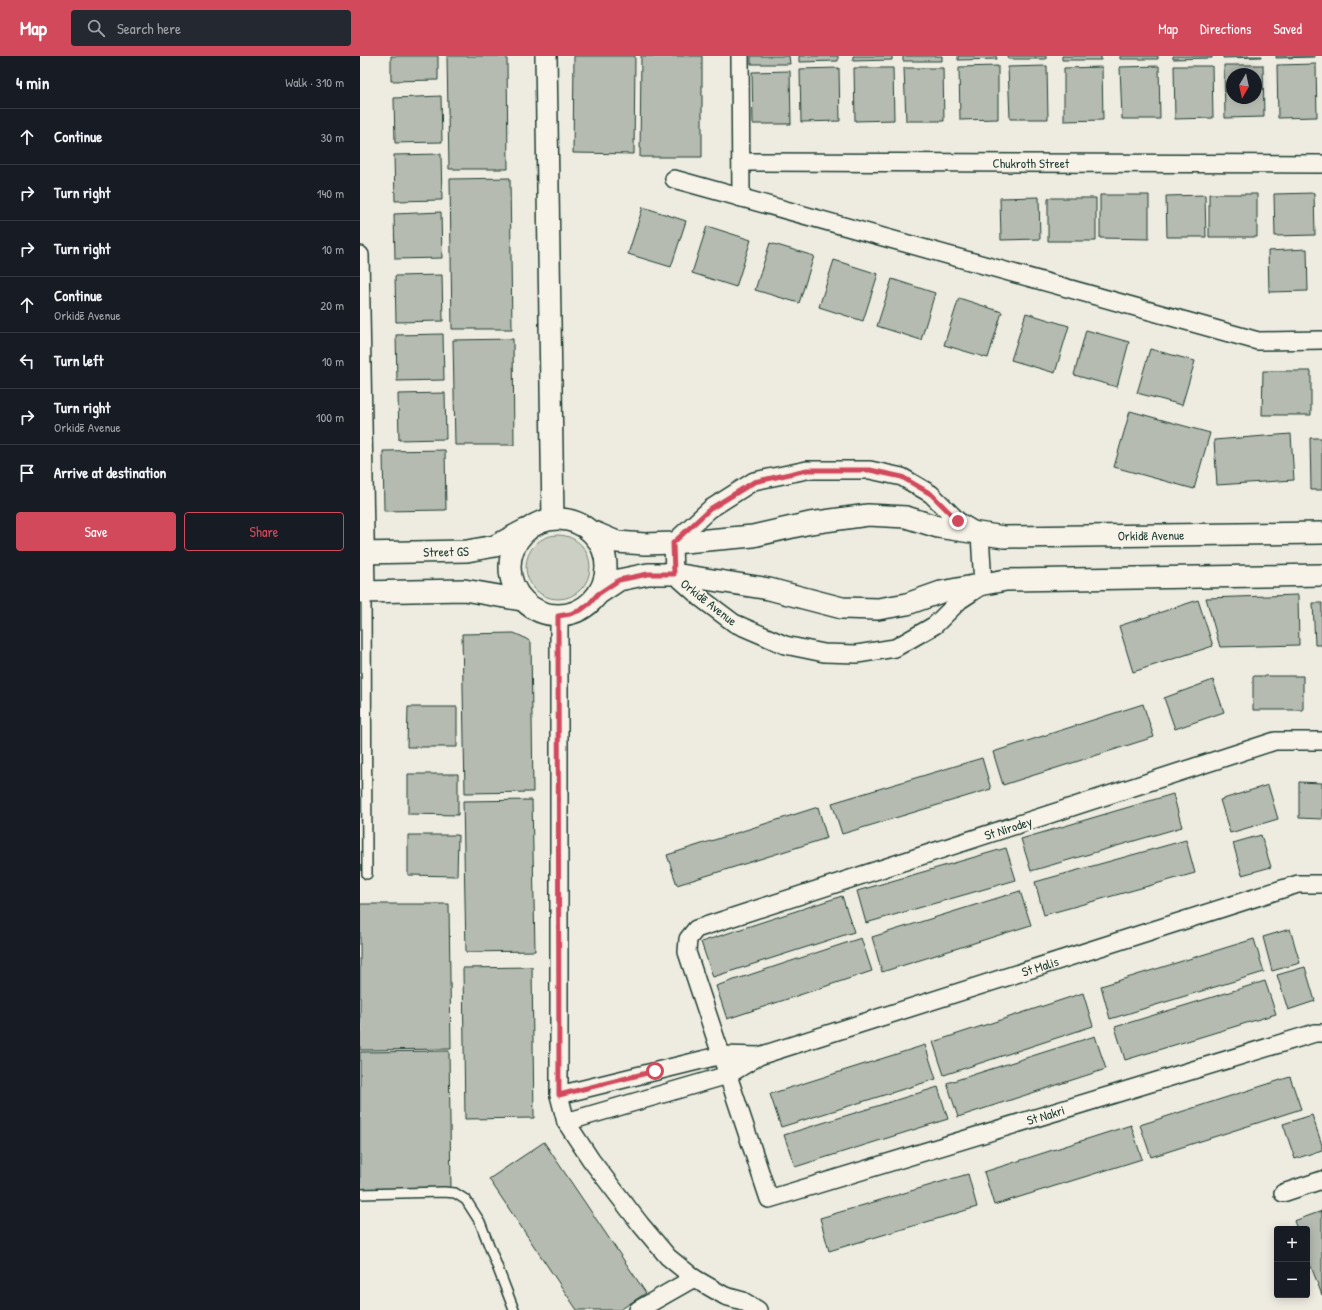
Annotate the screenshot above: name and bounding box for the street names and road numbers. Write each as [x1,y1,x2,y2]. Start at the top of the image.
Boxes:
street label: Chukroth Street [993,154,1070,172]
street label: Orkidē Avenue [1117,526,1185,545]
street label: Street GS [423,542,469,561]
street label: Orkidē Avenue [677,574,741,630]
street label: St Nirodey [982,812,1035,844]
street label: St Malis [1019,952,1061,981]
street label: St Nakri [1024,1101,1067,1129]

